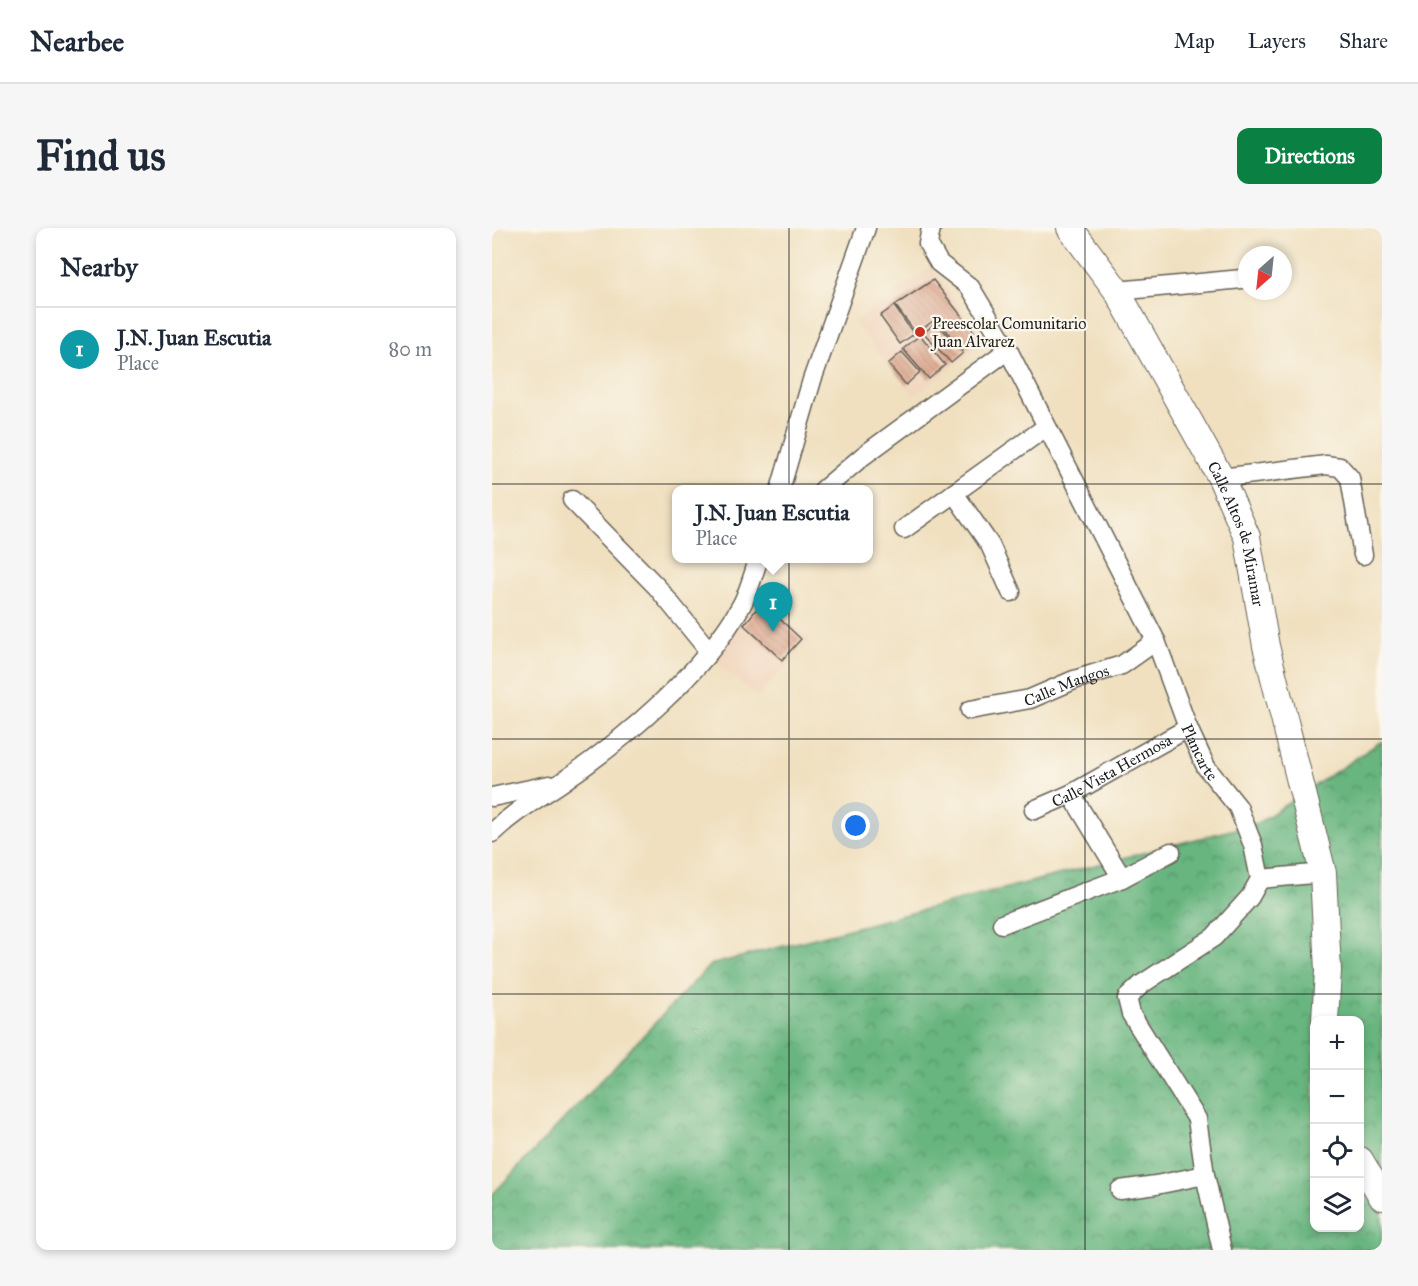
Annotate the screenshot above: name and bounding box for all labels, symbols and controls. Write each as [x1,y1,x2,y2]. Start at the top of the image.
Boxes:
text: Nearbee [30,24,124,59]
text: Map [1174,28,1215,54]
text: Layers [1248,28,1306,54]
text: Share [1339,28,1388,54]
button: Directions [1237,128,1382,184]
text: Find us [36,130,166,182]
north arrow [1238,246,1292,300]
text: Nearby [60,251,138,283]
place label: Preescolar Comunitario Juan Alvarez [930,314,1086,352]
text: J.N. Juan Escutia [117,324,271,351]
marker: Preescolar Comunitario Juan Alvarez [913,325,927,339]
text: 1 [76,337,83,361]
text: 80 m [389,337,432,361]
text: Place [117,351,159,375]
street label: Calle Altos de Miramar [1204,458,1268,608]
popup [672,485,873,563]
text: J.N. Juan Escutia [695,499,850,526]
text: Place [695,526,737,550]
pin: 1 [754,582,792,632]
street label: Calle Mangos [1023,661,1111,710]
street label: Plancarte [1177,721,1222,785]
street label: Calle Vista Hermosa [1049,730,1175,811]
your location [841,811,870,840]
map controls [1310,1016,1364,1232]
button: + [1310,1016,1364,1070]
button: − [1310,1070,1364,1124]
button: locate [1310,1124,1364,1178]
button: layers [1310,1178,1364,1232]

